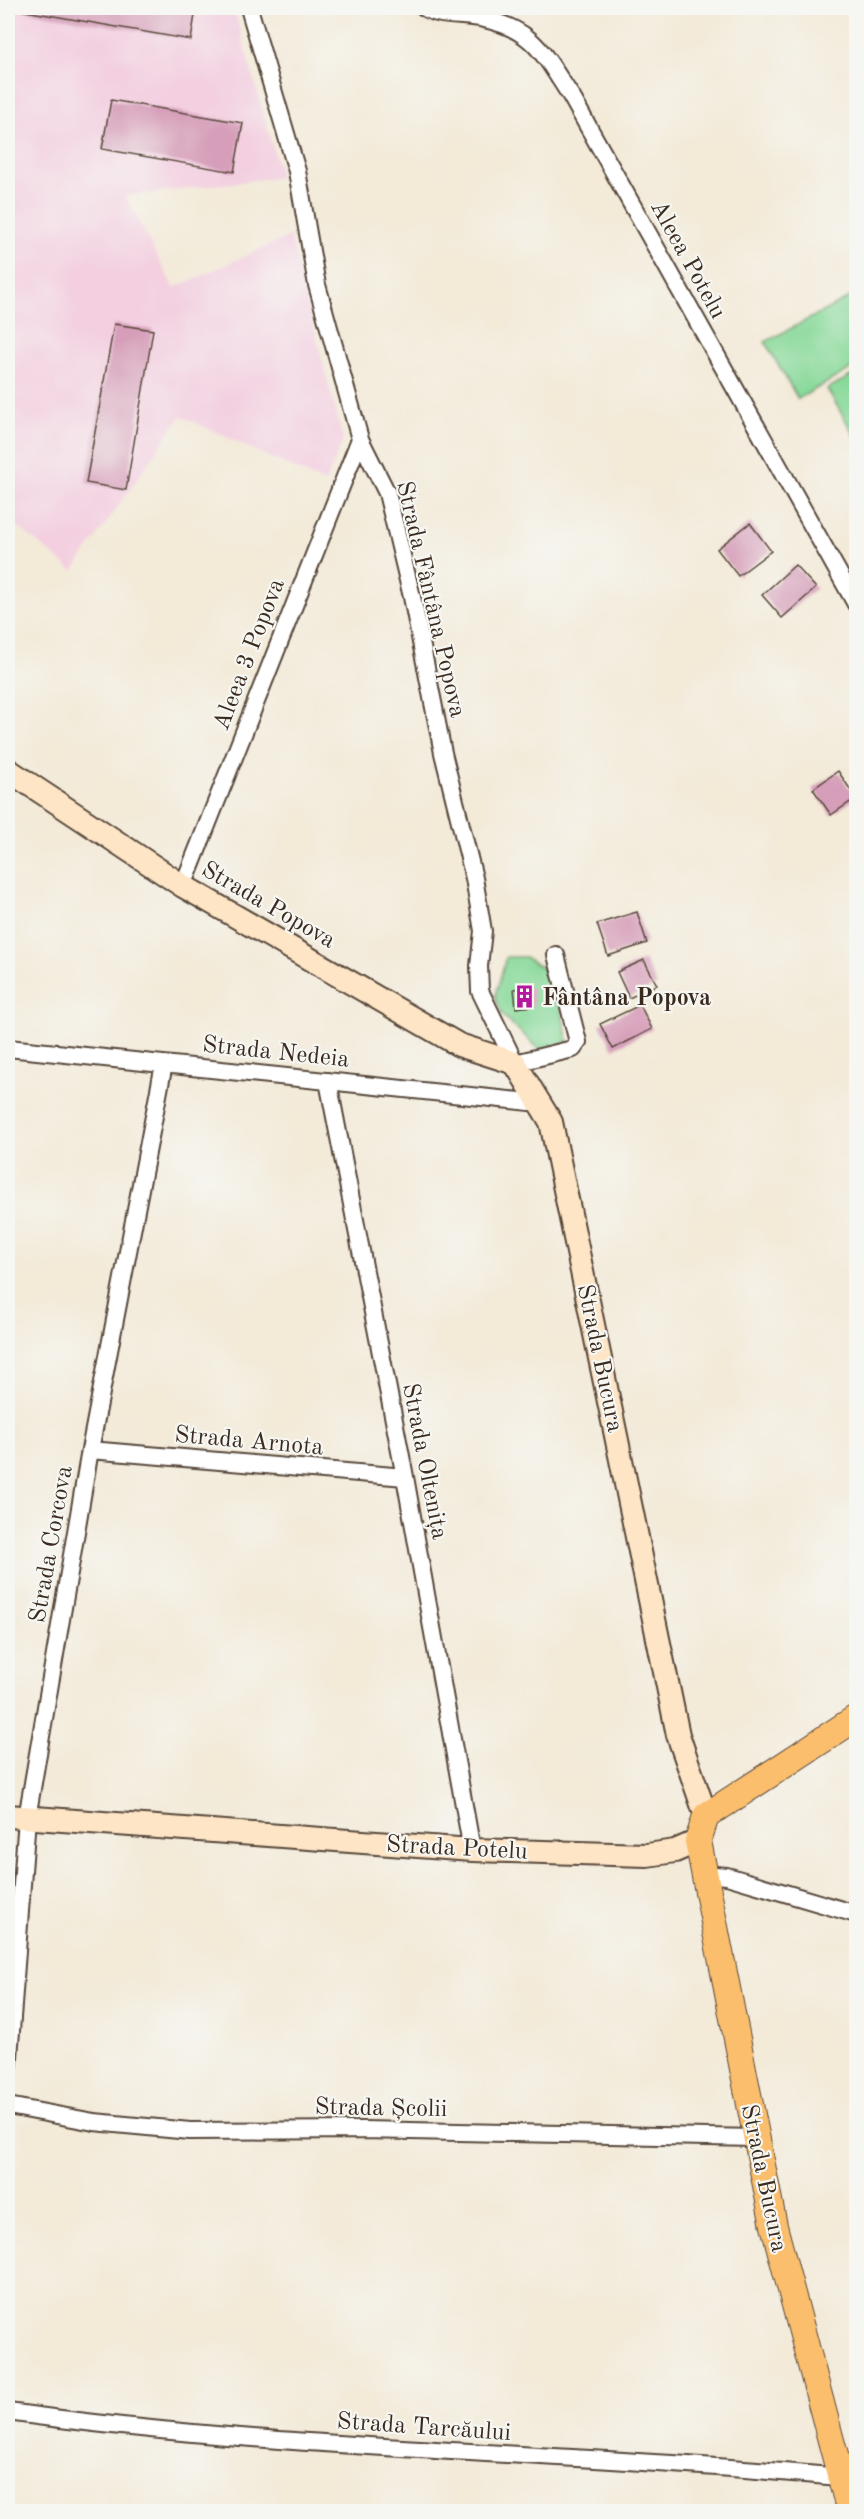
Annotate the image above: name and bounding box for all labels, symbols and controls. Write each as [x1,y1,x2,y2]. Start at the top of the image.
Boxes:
street label: Aleea Potelu [645,197,730,323]
street label: Strada Fântâna Popova [391,479,469,720]
street label: Aleea 3 Popova [210,575,290,734]
street label: Strada Popova [197,858,339,954]
building icon: Fântâna Popova [511,984,537,1010]
place label: Fântâna Popova [542,987,711,1011]
street label: Strada Nedeia [201,1033,351,1073]
street label: Strada Bucura [572,1282,626,1435]
street label: Strada Oltenița [397,1381,451,1542]
street label: Strada Arnota [173,1424,324,1460]
street label: Strada Corcova [26,1464,78,1625]
street label: Strada Potelu [385,1833,529,1865]
street label: Strada Școlii [314,2096,448,2122]
street label: Strada Bucura [736,2102,790,2255]
street label: Strada Tarcăului [336,2410,512,2446]

